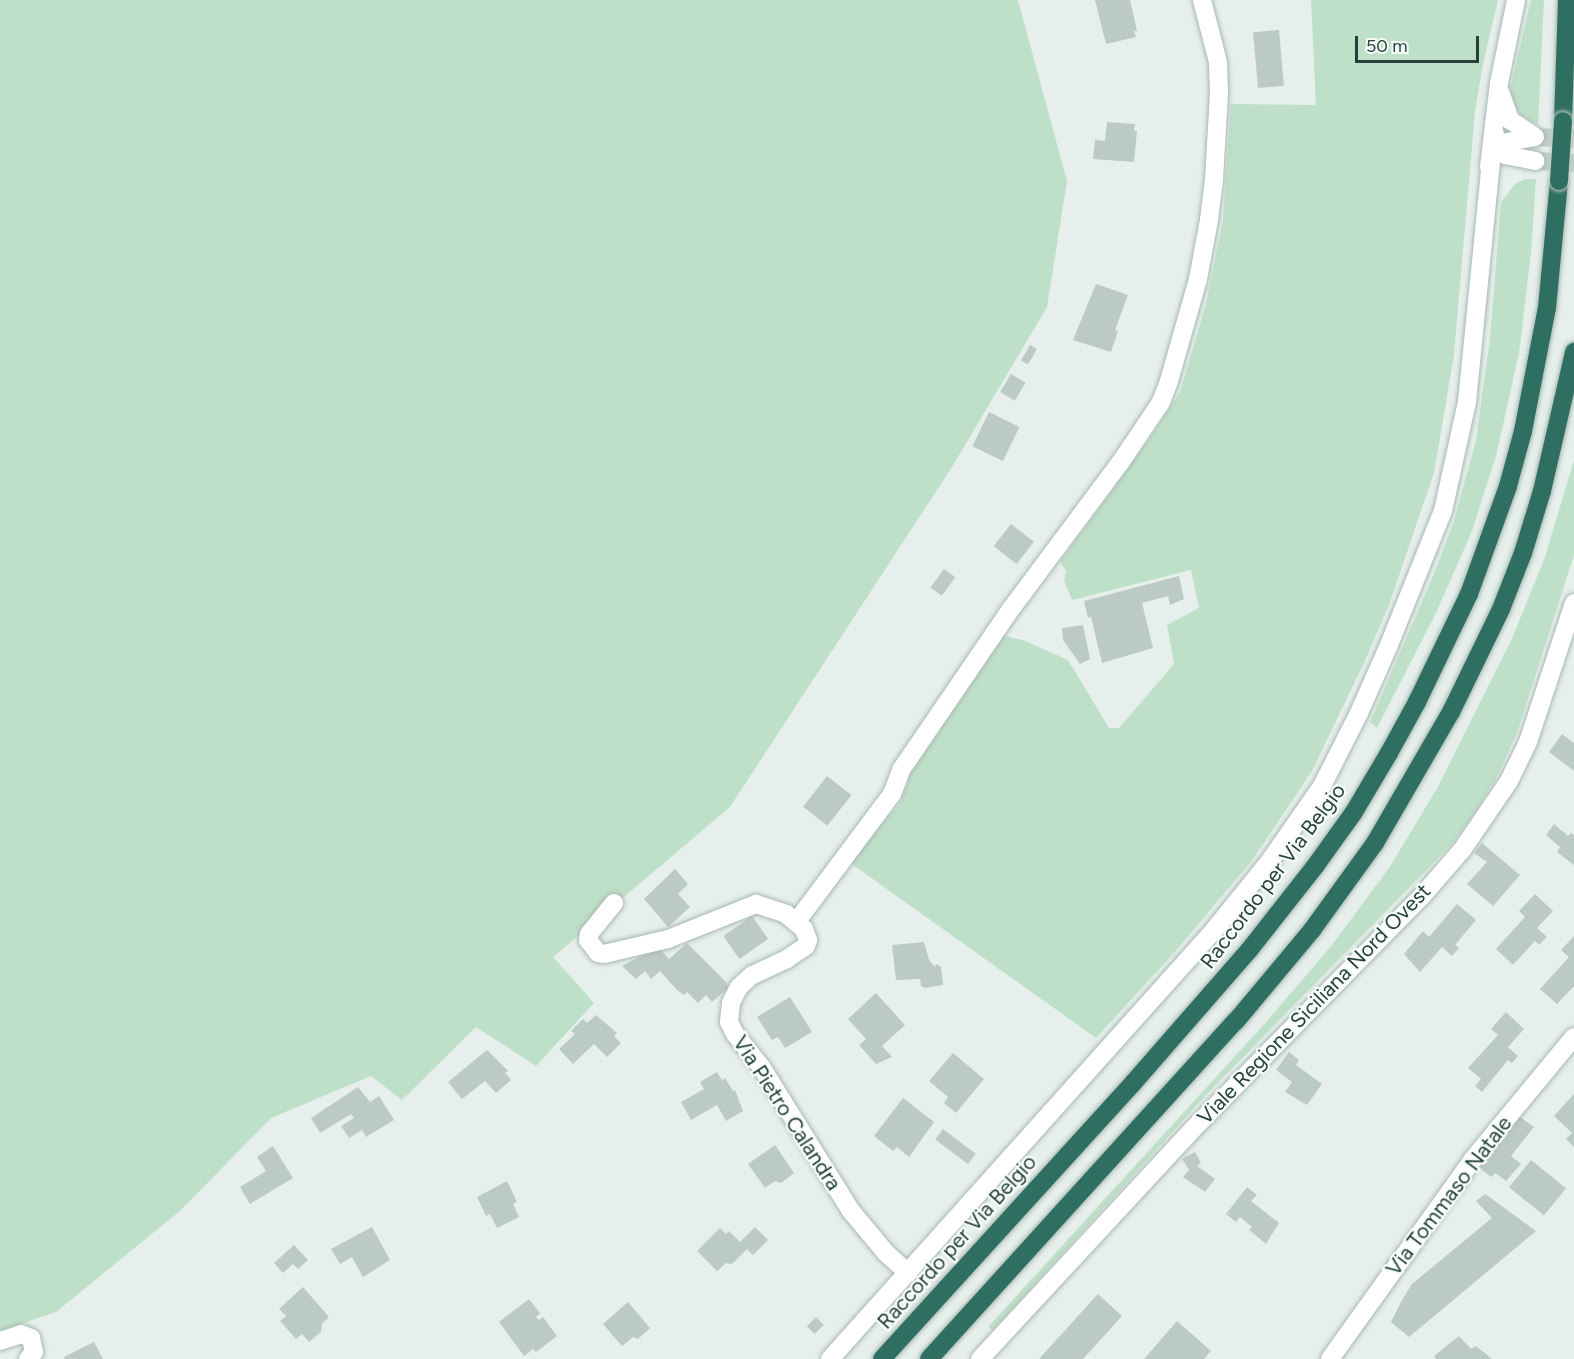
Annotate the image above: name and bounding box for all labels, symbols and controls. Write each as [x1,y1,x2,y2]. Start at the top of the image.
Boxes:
scale bar [1358,24,1482,62]
text: 50 m [1366,35,1408,57]
street label: Raccordo per Via Belgio [1195,778,1351,974]
street label: Viale Regione Siciliana Nord Ovest [1192,878,1436,1130]
street label: Via Pietro Calandra [728,1031,846,1195]
street label: Via Tommaso Natale [1381,1111,1517,1281]
street label: Raccordo per Via Belgio [872,1150,1042,1334]

